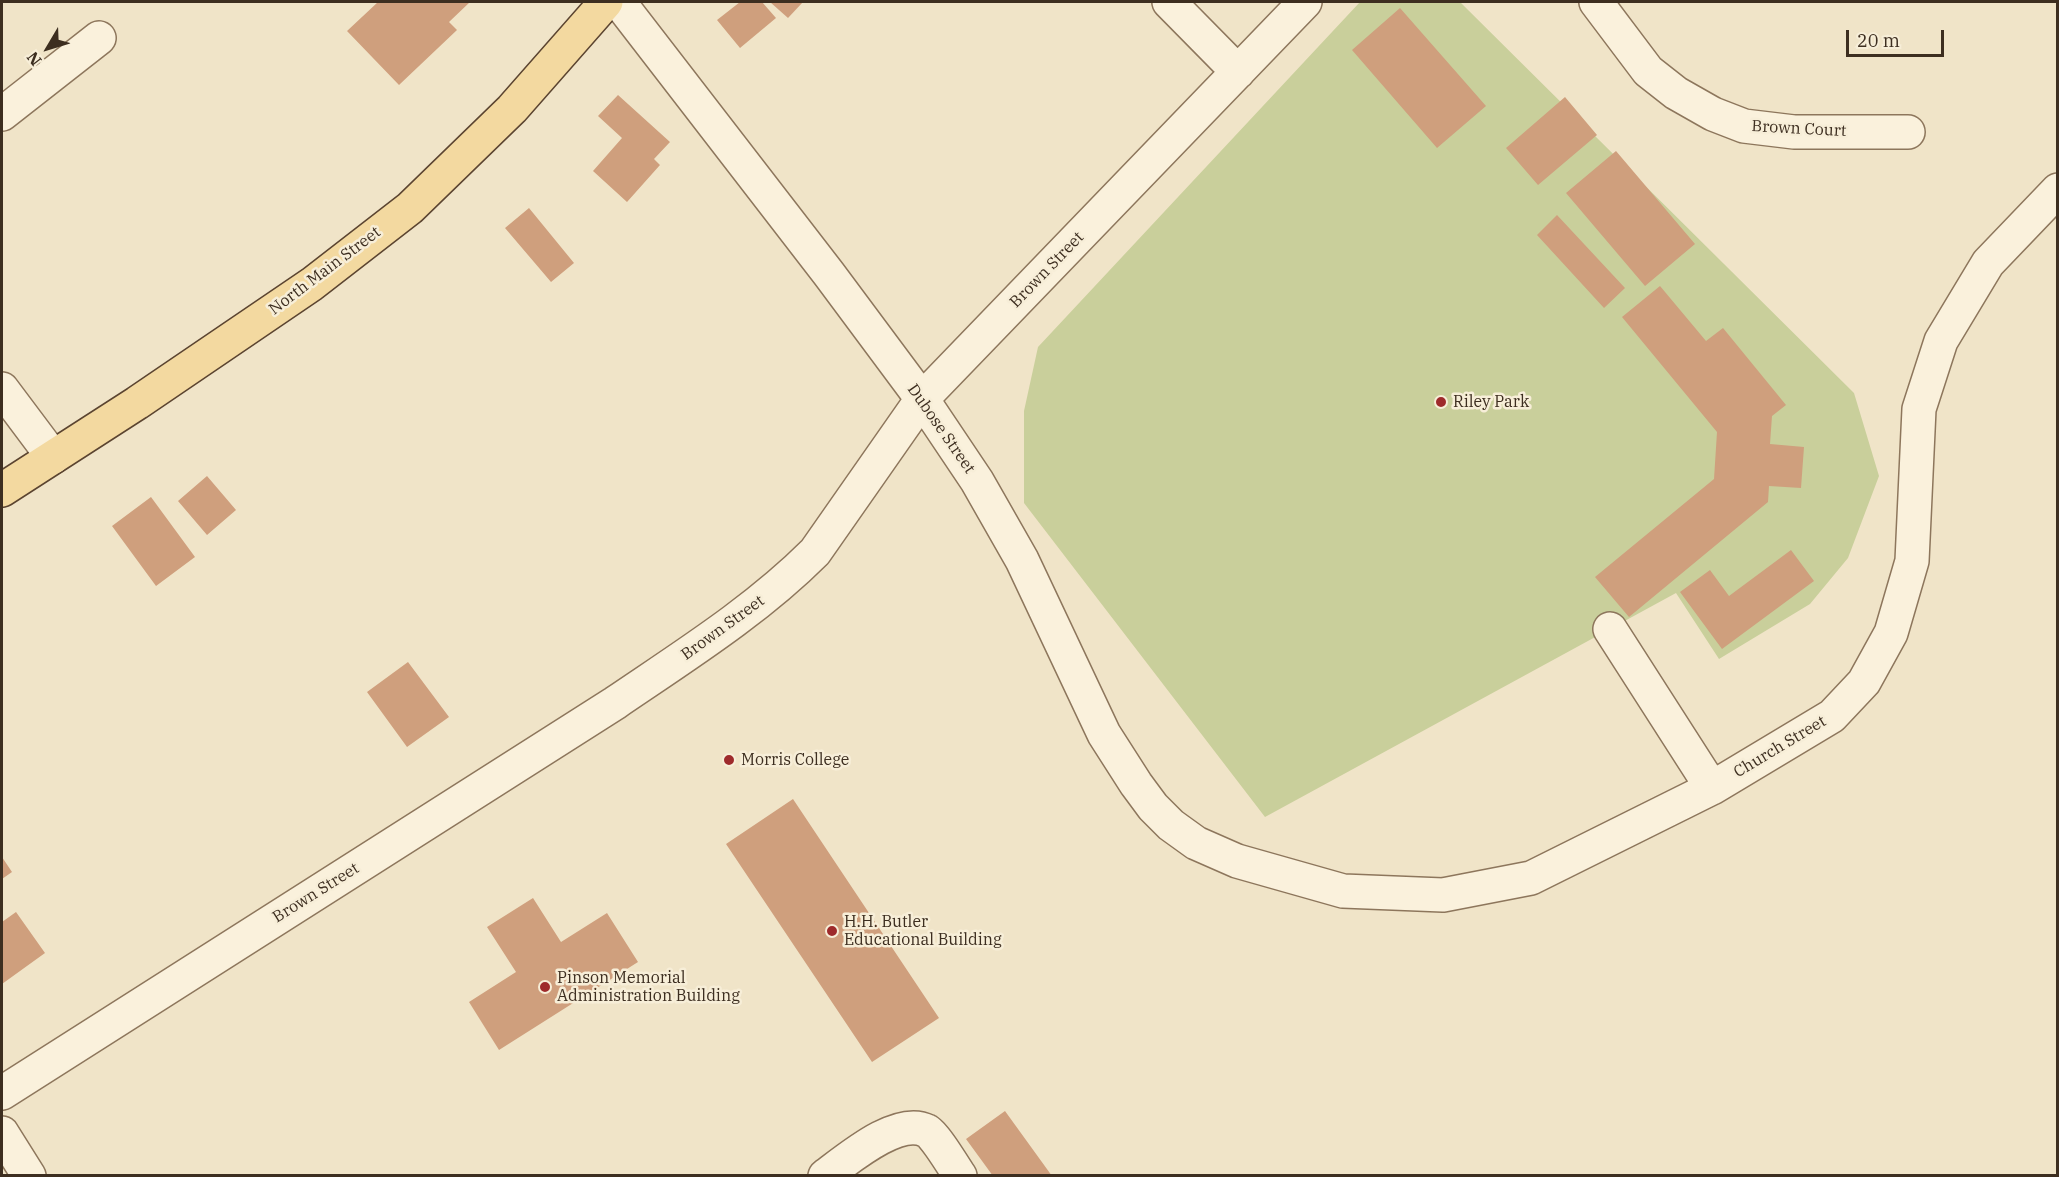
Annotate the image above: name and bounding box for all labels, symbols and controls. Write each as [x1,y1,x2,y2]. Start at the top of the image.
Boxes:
north arrow [18,18,78,78]
scale bar [1849,18,1946,56]
text: 20 m [1857,29,1900,52]
text: N [22,48,46,70]
street label: Brown Court [1751,117,1847,141]
street label: North Main Street [265,223,385,319]
street label: Brown Street [1006,228,1088,312]
street label: Dubose Street [903,380,979,478]
place label: Riley Park [1453,392,1529,412]
marker: Riley Park [1434,395,1448,409]
street label: Brown Street [678,591,768,665]
street label: Church Street [1730,712,1830,782]
place label: Morris College [741,750,849,770]
marker: Morris College [722,753,736,767]
street label: Brown Street [269,859,363,927]
place label: H.H. Butler Educational Building [844,912,1002,950]
marker: H.H. Butler Educational Building [825,924,839,938]
place label: Pinson Memorial Administration Building [557,968,740,1006]
marker: Pinson Memorial Administration Building [538,980,552,994]

